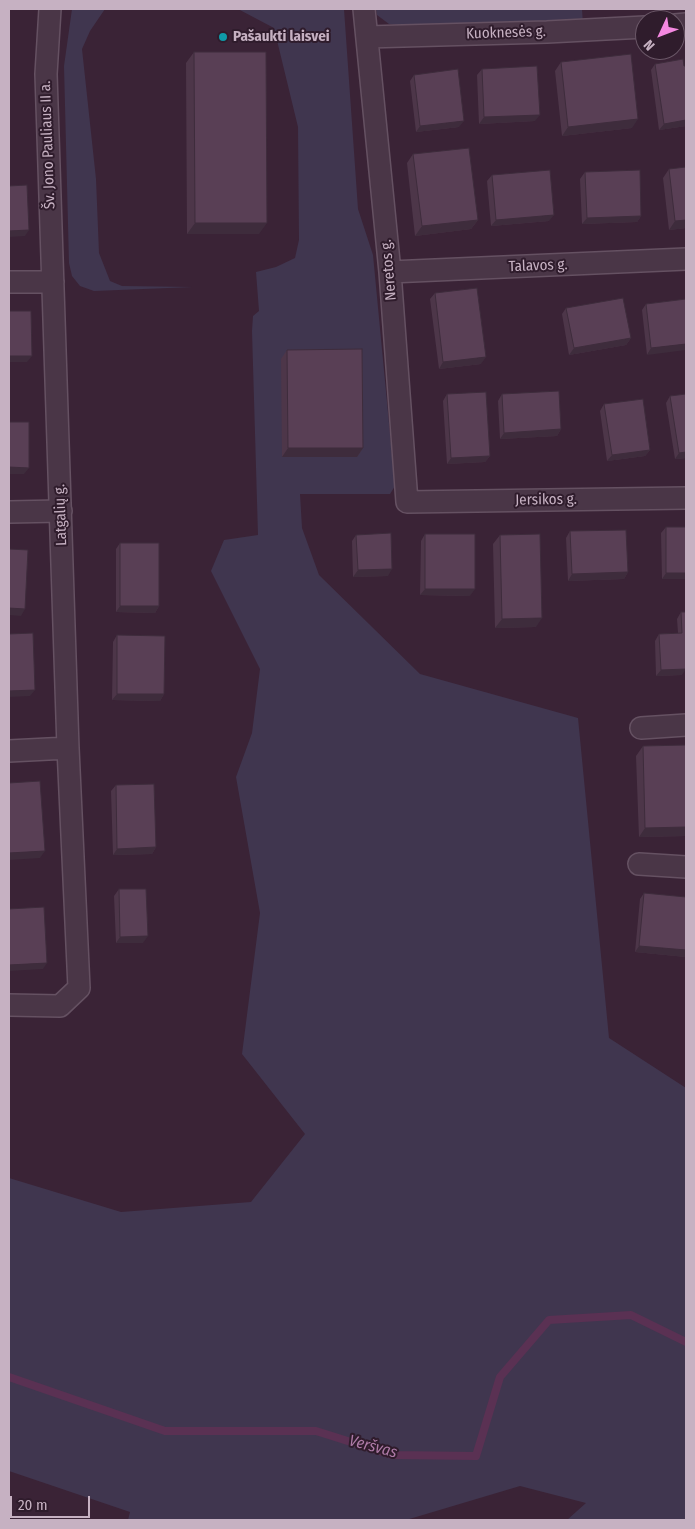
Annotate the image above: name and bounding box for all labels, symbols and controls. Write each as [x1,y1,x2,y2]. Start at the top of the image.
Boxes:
north arrow [635,10,685,60]
street label: Kuoknesės g. [466,23,546,43]
place label: Pašaukti laisvei [233,28,330,46]
marker: Pašaukti laisvei [217,31,229,43]
text: N [640,36,658,54]
street label: Šv. Jono Pauliaus II a. [37,81,59,209]
street label: Neretos g. [377,239,401,301]
street label: Talavos g. [508,256,568,276]
street label: Latgalių g. [51,484,71,546]
street label: Jersikos g. [515,490,577,510]
water label: Veršvas [347,1431,399,1463]
scale bar [12,1486,92,1518]
text: 20 m [18,1496,48,1514]

